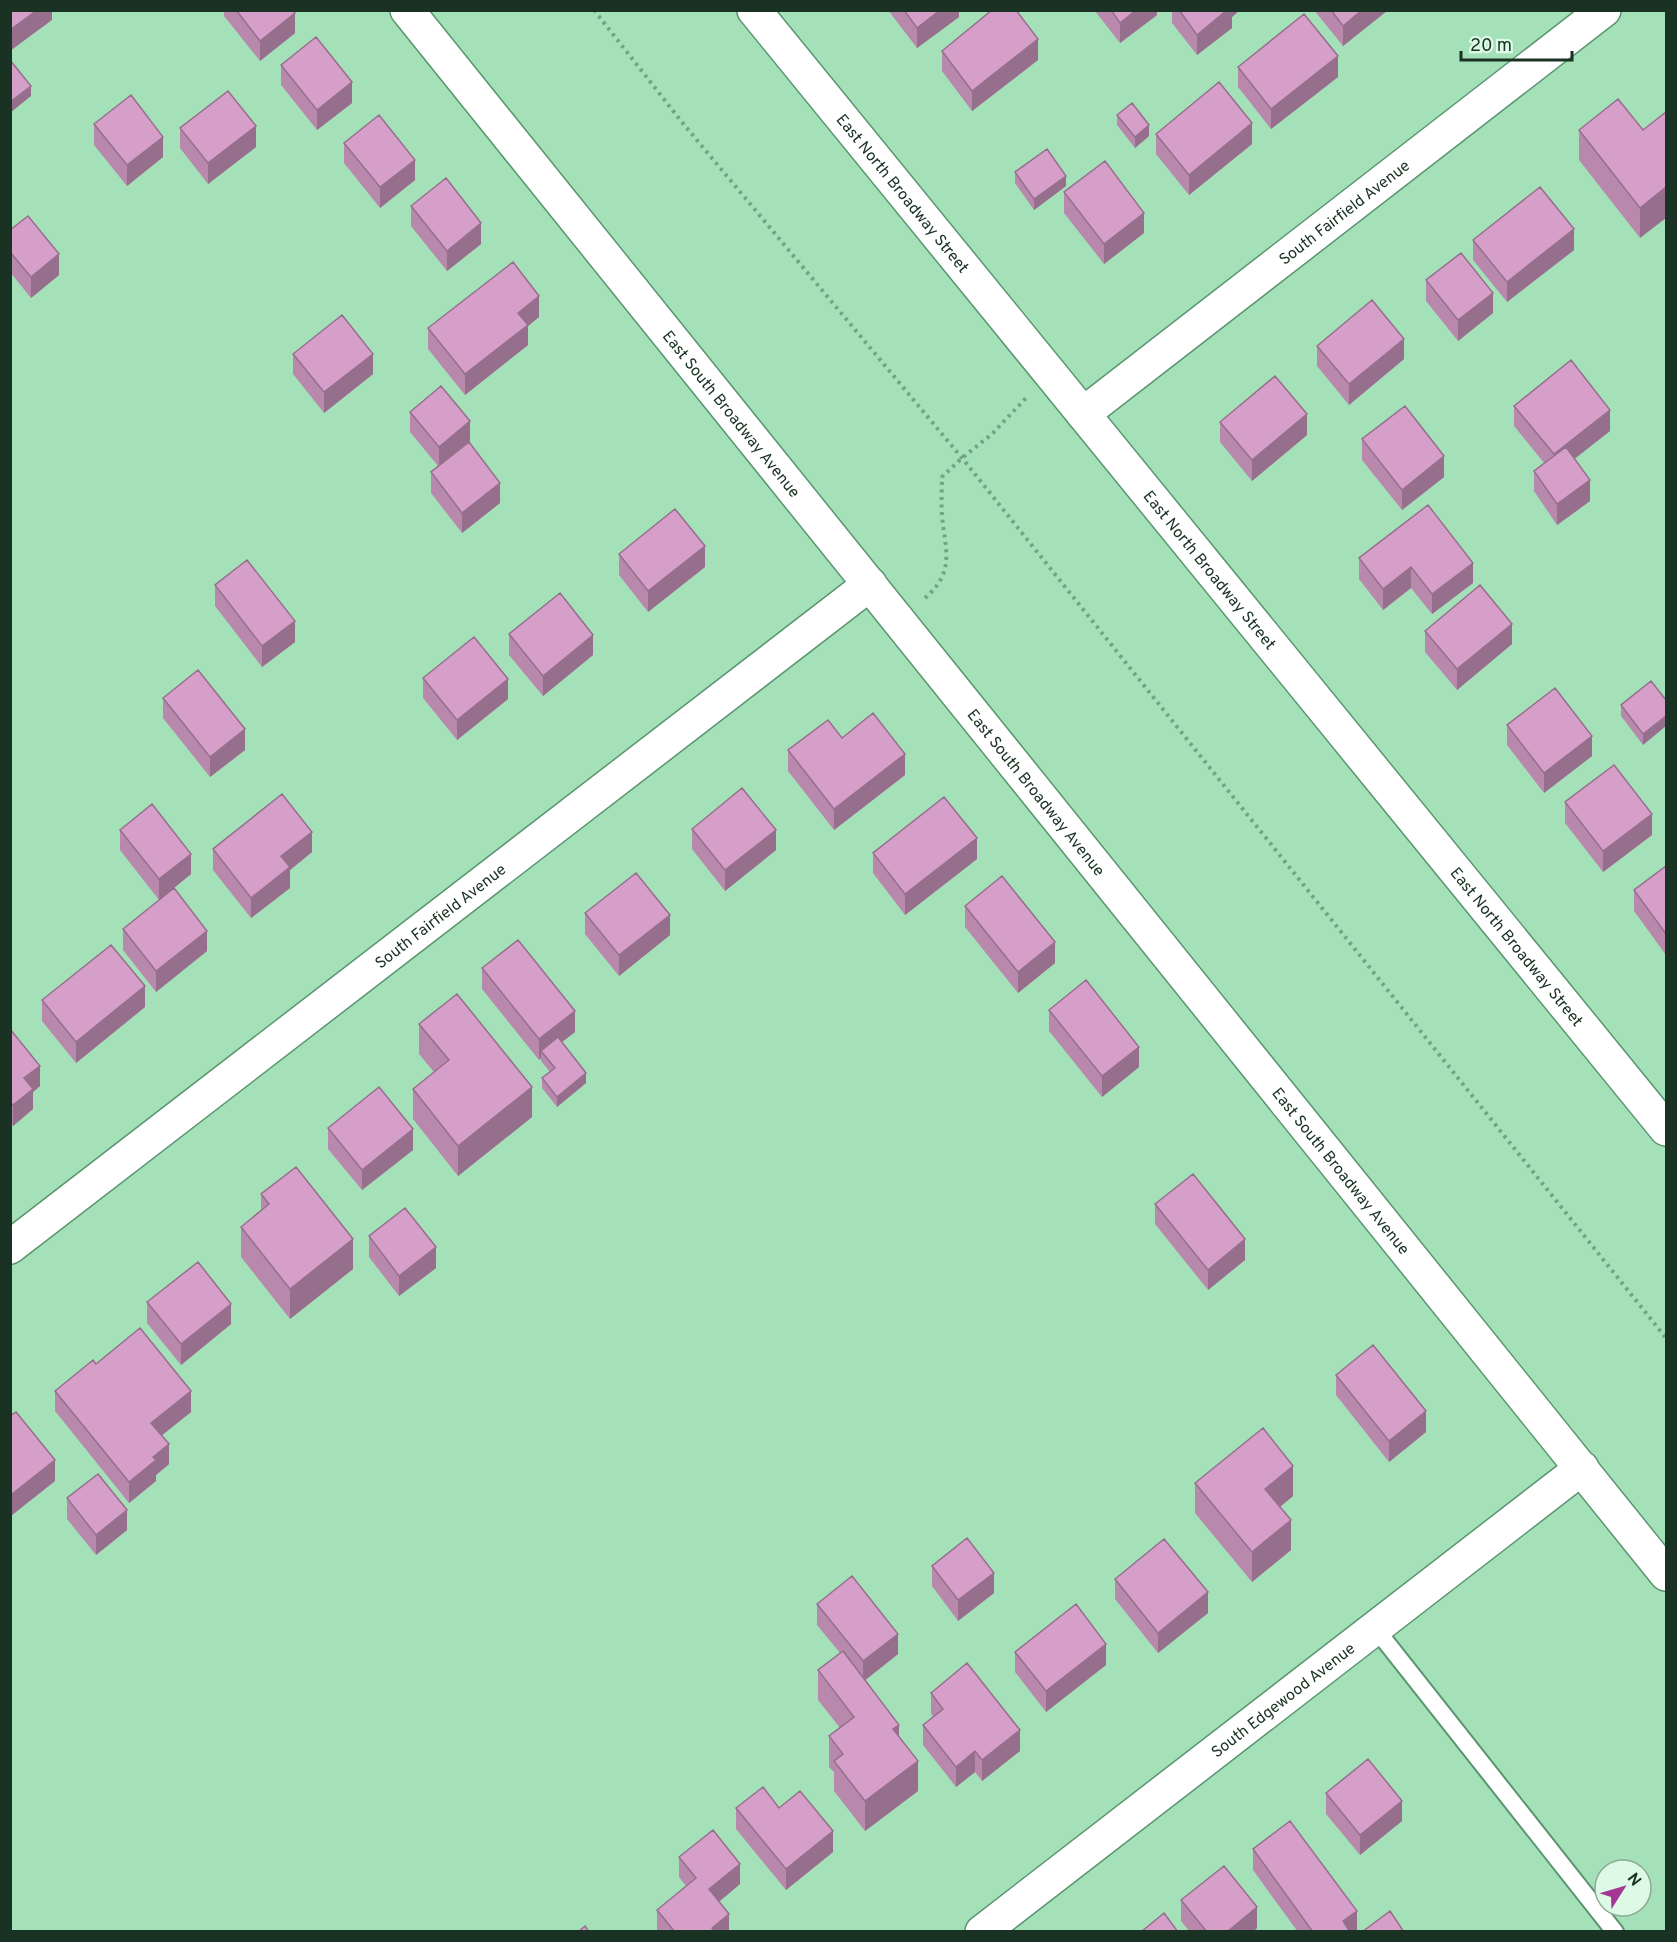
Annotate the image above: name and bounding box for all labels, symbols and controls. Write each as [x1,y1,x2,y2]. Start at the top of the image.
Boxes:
scale bar [1461,24,1572,62]
text: 20 m [1470,35,1512,58]
street label: East North Broadway Street [831,111,972,278]
street label: South Fairfield Avenue [1276,156,1414,270]
street label: East South Broadway Avenue [657,327,804,502]
street label: East North Broadway Street [1138,487,1279,655]
street label: East South Broadway Avenue [962,706,1108,881]
street label: South Fairfield Avenue [372,860,511,974]
street label: East North Broadway Street [1445,864,1586,1031]
street label: East South Broadway Avenue [1266,1084,1413,1260]
street label: South Edgewood Avenue [1208,1639,1360,1763]
north arrow [1593,1858,1653,1918]
text: N [1622,1870,1645,1891]

